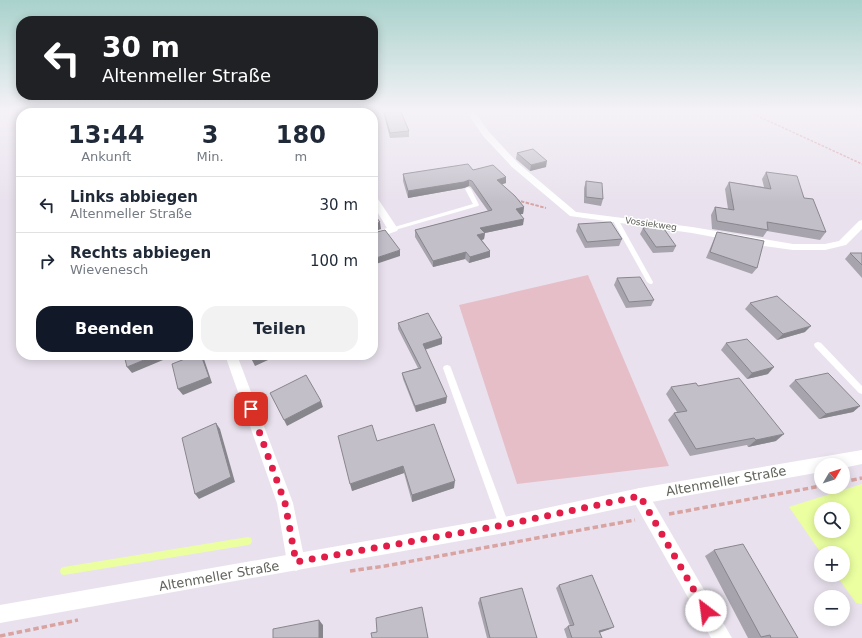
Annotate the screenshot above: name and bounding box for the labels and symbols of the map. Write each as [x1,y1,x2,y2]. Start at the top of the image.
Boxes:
street label: Vossiekweg [624,215,678,233]
pin [234,392,268,426]
north arrow [814,458,850,494]
street label: Altenmeller Straße [665,463,787,499]
street label: Altenmeller Straße [158,558,280,594]
position arrow [685,590,727,632]

